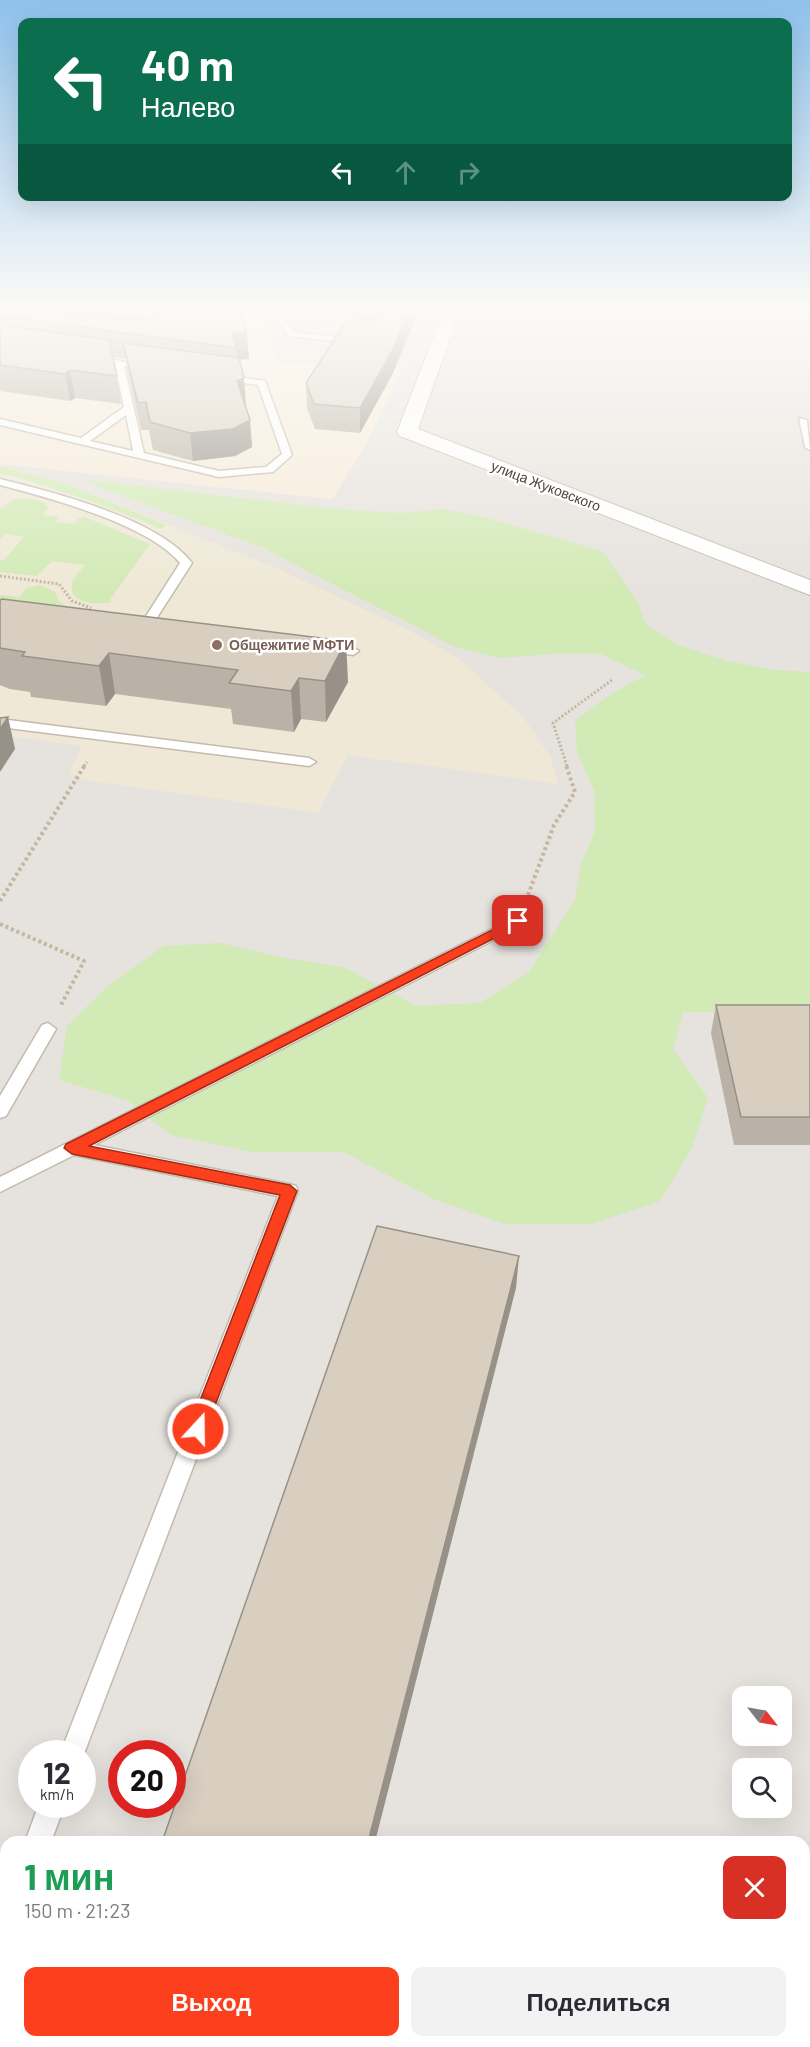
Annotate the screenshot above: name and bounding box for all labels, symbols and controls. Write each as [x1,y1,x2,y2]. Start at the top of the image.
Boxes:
text: 40 m [141,39,234,89]
icon: left [42,42,120,120]
text: Налево [141,90,235,122]
icon: left [326,156,359,189]
icon: ahead [389,156,422,189]
icon: right [452,156,485,189]
street label: улица Жуковского [489,457,604,514]
place label: Общежитие МФТИ [229,636,354,653]
marker: Общежитие МФТИ [210,638,224,652]
pin [492,895,543,946]
icon: arrive [501,904,534,937]
position arrow [166,1397,230,1461]
north arrow [732,1686,792,1746]
map controls [732,1686,792,1818]
speed limit sign: 20 [108,1740,186,1818]
text: 12 [43,1754,71,1790]
button: search [732,1758,792,1818]
text: km/h [40,1785,74,1803]
text: 1 мин [24,1854,114,1897]
button: close [723,1856,786,1919]
text: 150 m · 21:23 [24,1898,130,1922]
button: Выход [24,1967,399,2036]
button: Поделиться [411,1967,786,2036]

